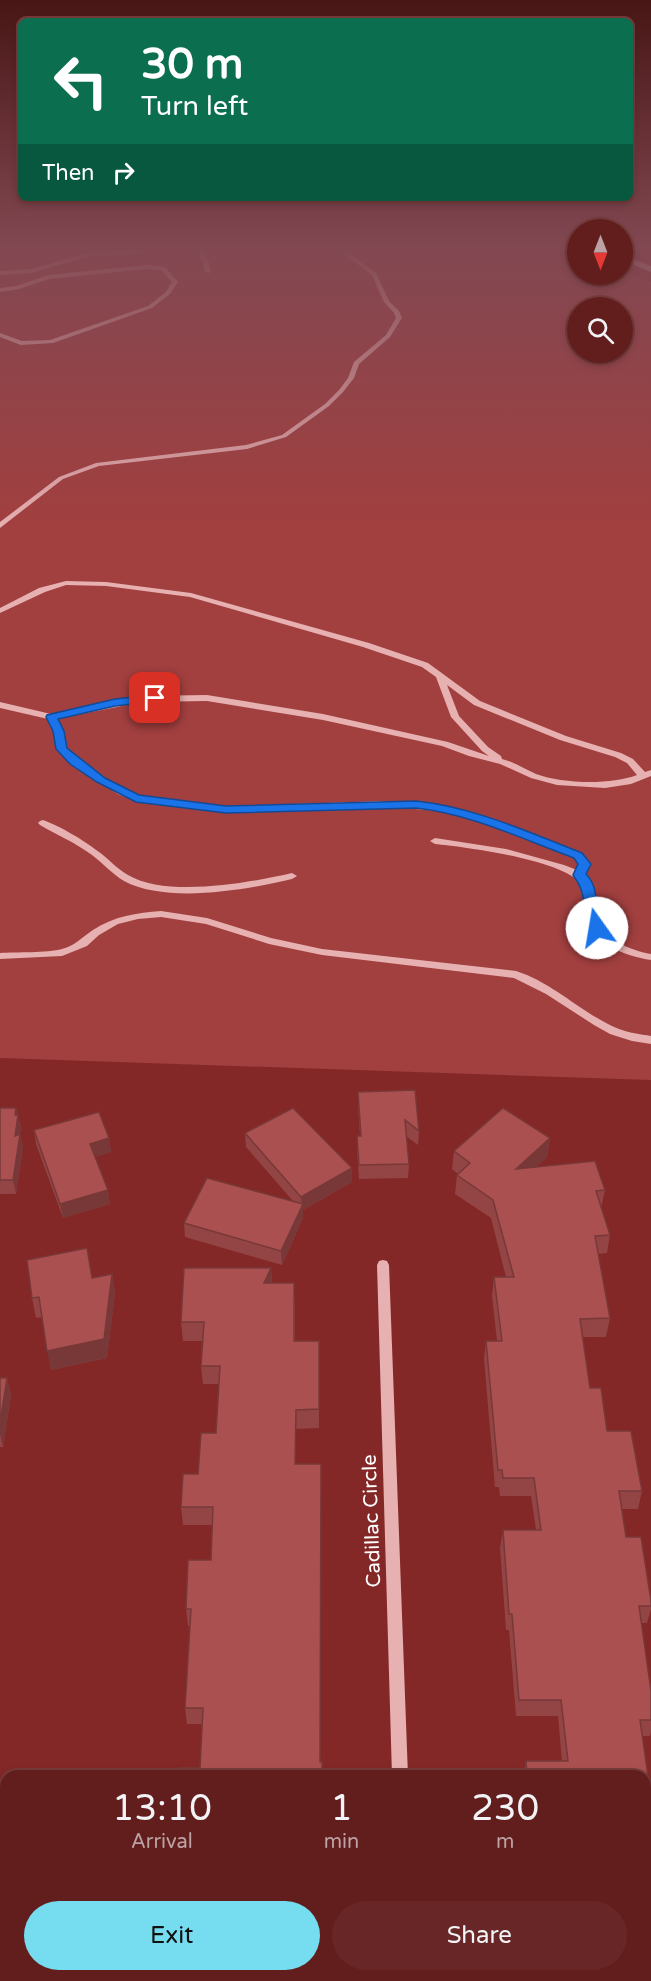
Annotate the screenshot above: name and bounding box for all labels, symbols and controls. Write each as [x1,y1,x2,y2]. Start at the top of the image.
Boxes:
text: 30 m [141,39,243,90]
icon: left [42,42,120,120]
text: Turn left [141,90,248,123]
icon: right [107,156,140,189]
text: Then [42,160,95,186]
north arrow [567,219,633,285]
map controls [567,219,633,363]
button: search [567,297,633,363]
pin [129,672,180,723]
icon: arrive [138,681,171,714]
position arrow [565,896,629,960]
street label: Cadillac Circle [358,1454,386,1588]
text: 13:10 [112,1787,212,1830]
text: 1 [330,1787,353,1830]
text: 230 [471,1787,539,1830]
text: Arrival [131,1830,193,1854]
text: min [324,1830,359,1854]
text: m [496,1830,514,1854]
button: Exit [24,1901,320,1970]
button: Share [332,1901,627,1970]

